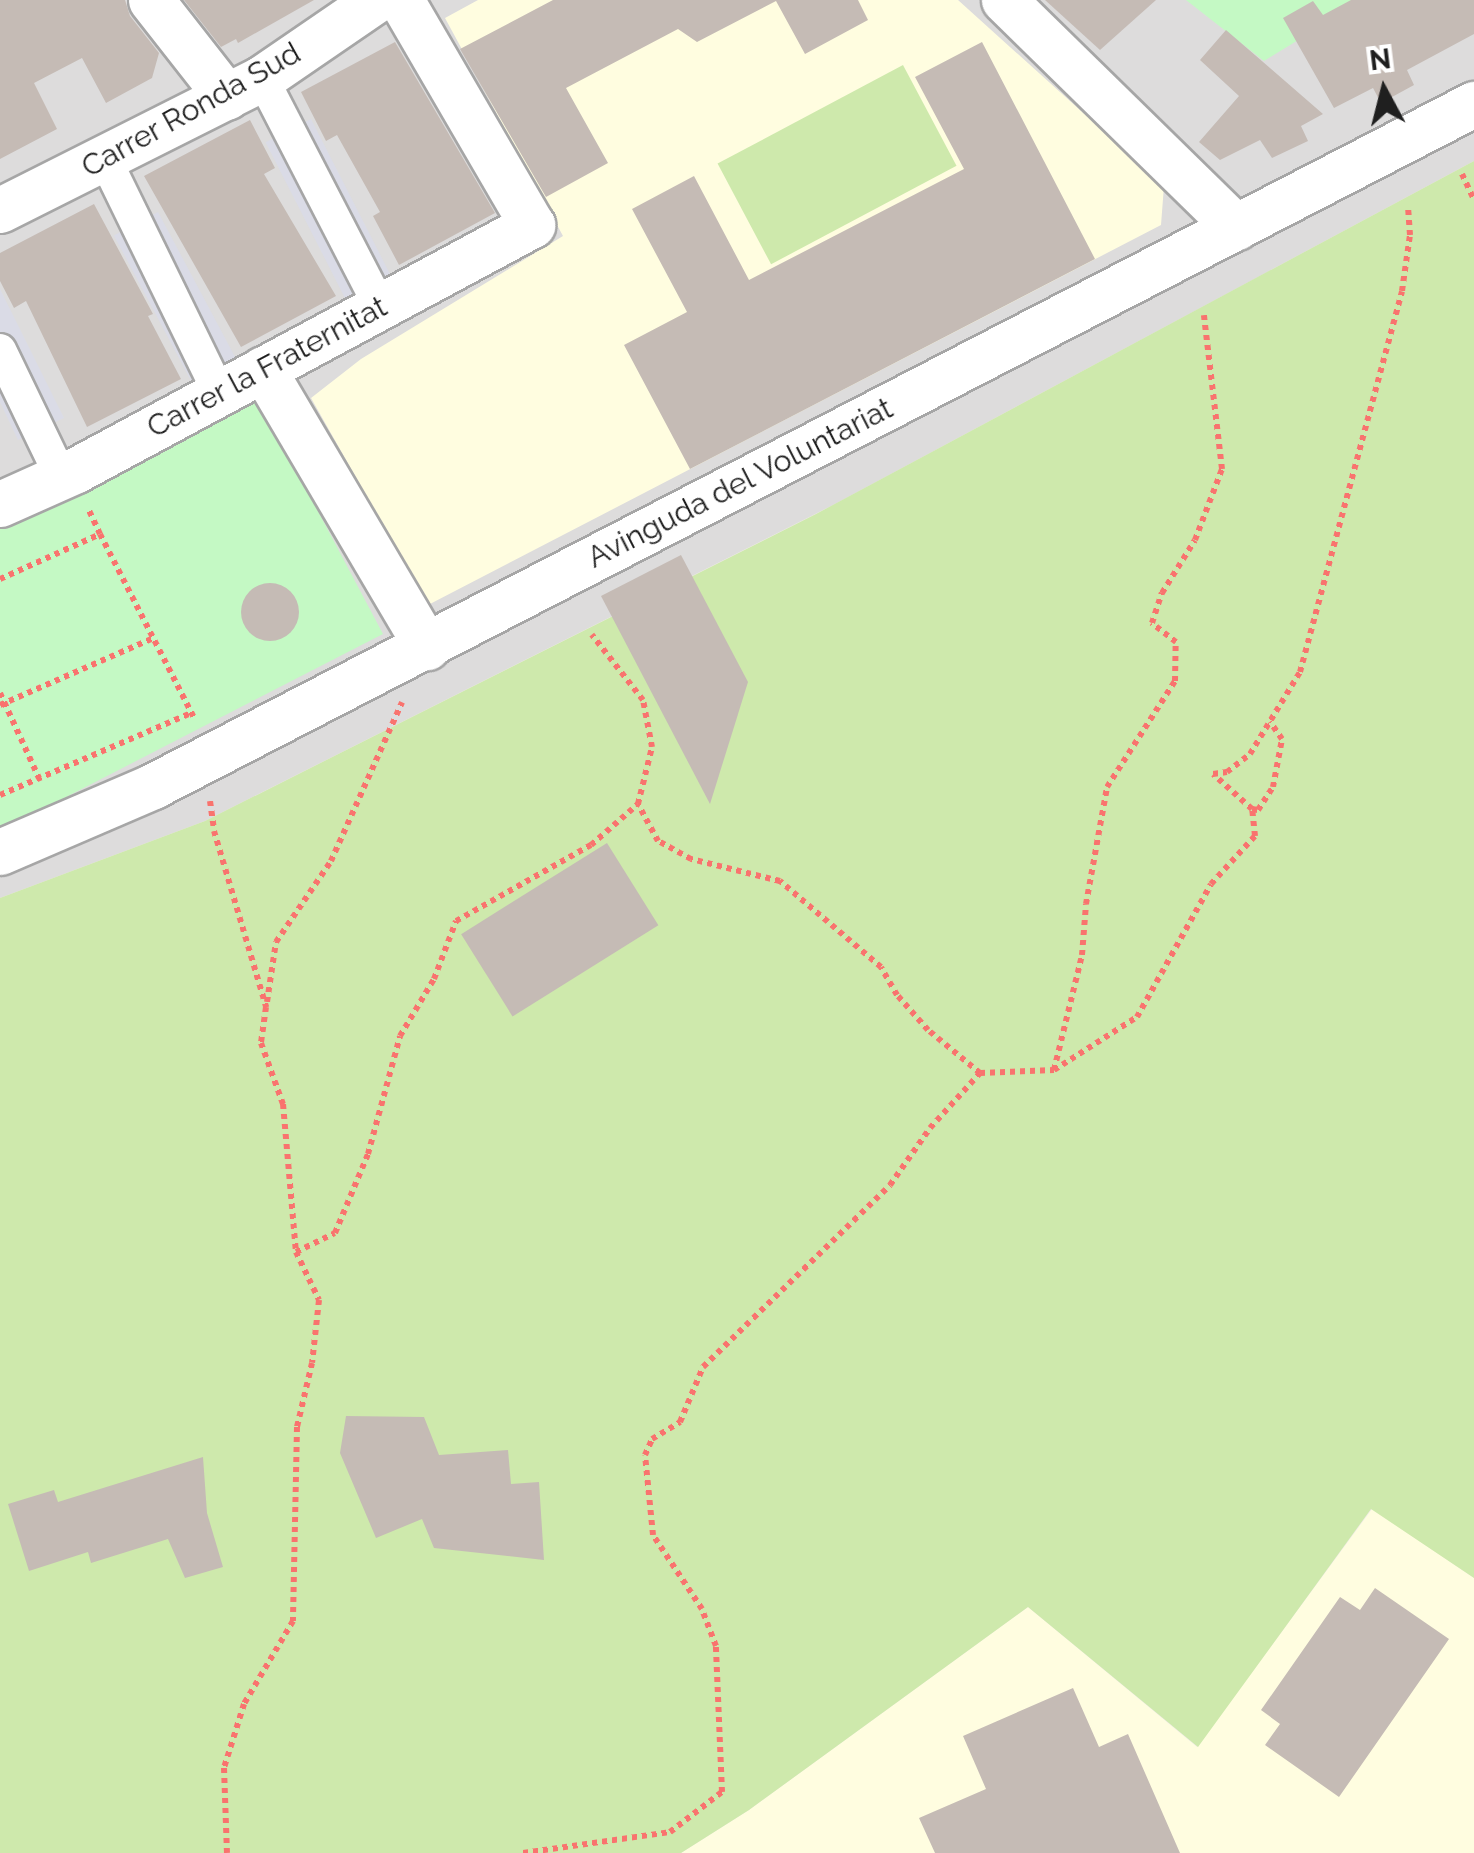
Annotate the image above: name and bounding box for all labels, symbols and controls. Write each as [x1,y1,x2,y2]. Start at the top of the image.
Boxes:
street label: Carrer Ronda Sud [75,35,307,185]
north arrow [1334,40,1434,140]
text: N [1368,42,1393,77]
street label: Carrer la Fraternitat [141,288,393,446]
street label: Avinguda del Voluntariat [580,390,900,576]

